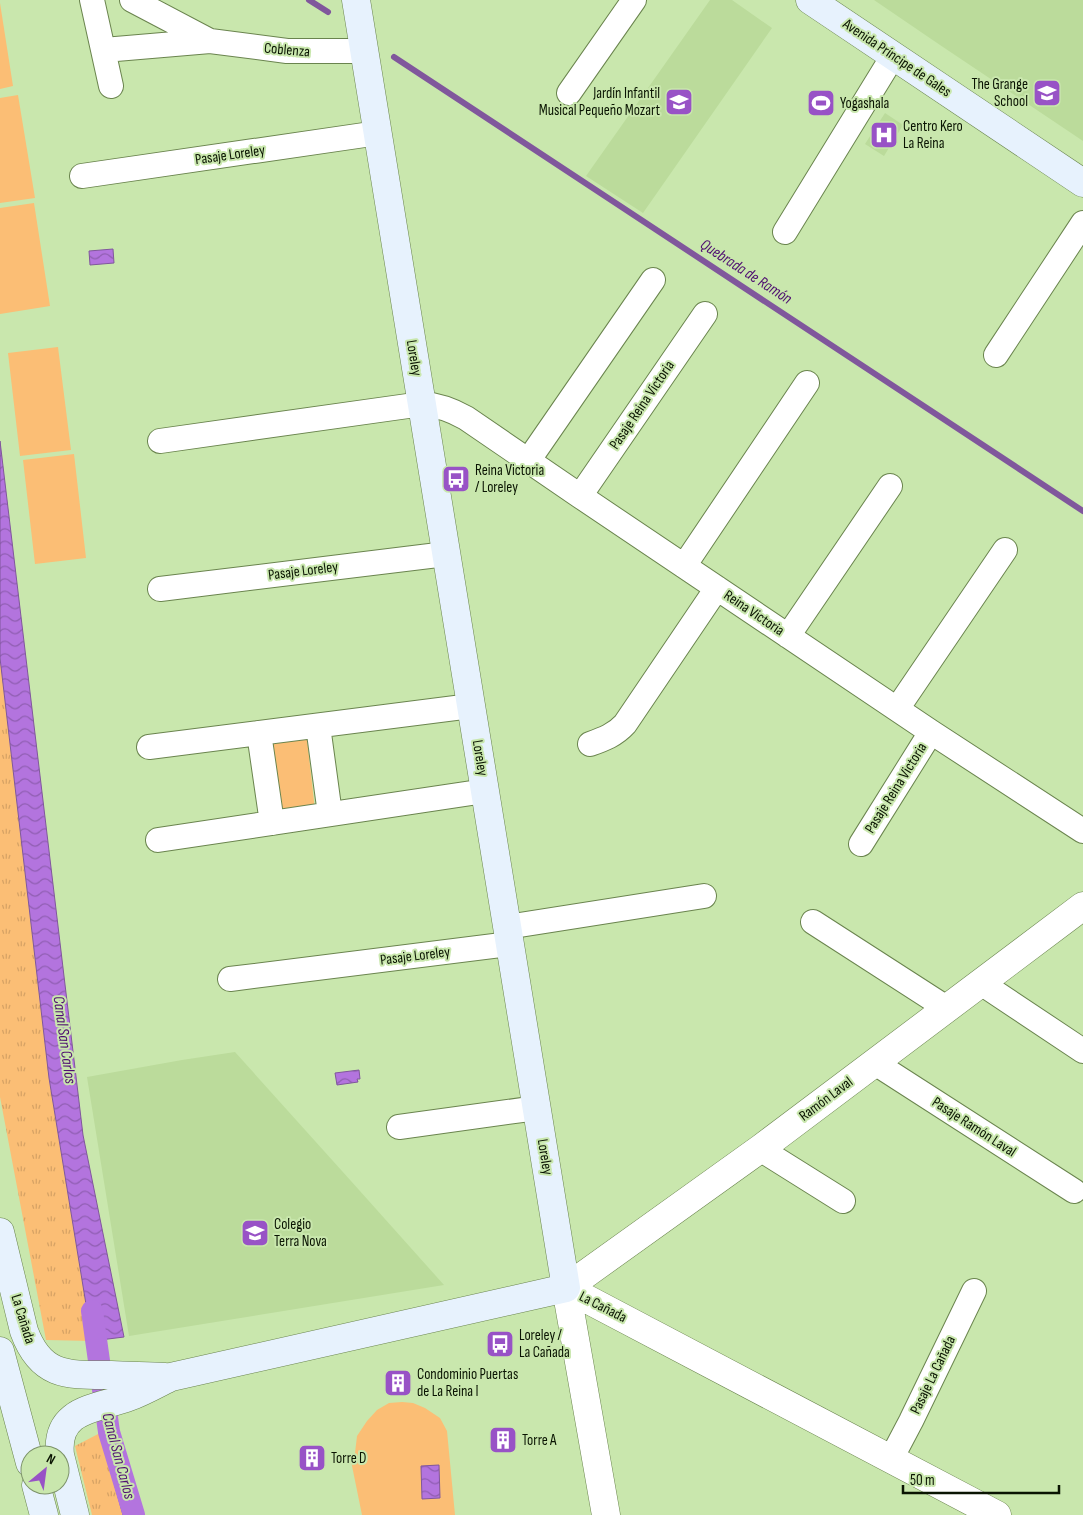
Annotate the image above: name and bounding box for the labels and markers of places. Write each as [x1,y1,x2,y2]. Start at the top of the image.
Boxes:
place label: The Grange School [971,75,1028,111]
school or university icon: The Grange School [1032,78,1062,108]
place label: Jardín Infantil Musical Pequeño Mozart [539,84,660,120]
school or university icon: Jardín Infantil Musical Pequeño Mozart [664,87,694,117]
sports icon: Yogashala [806,88,836,118]
place label: Yogashala [840,94,890,113]
place label: Centro Kero La Reina [903,117,963,153]
hospital icon: Centro Kero La Reina [869,120,899,150]
place label: Reina Victoria / Loreley [475,461,544,497]
bus stop icon: Reina Victoria / Loreley [441,464,471,494]
place label: Colegio Terra Nova [274,1215,327,1251]
school or university icon: Colegio Terra Nova [240,1218,270,1248]
place label: Loreley / La Cañada [519,1326,570,1362]
bus stop icon: Loreley / La Cañada [485,1329,515,1359]
place label: Condominio Puertas de La Reina I [417,1365,518,1401]
building icon: Condominio Puertas de La Reina I [383,1368,413,1398]
building icon: Torre A [488,1425,518,1455]
place label: Torre A [522,1431,557,1450]
building icon: Torre D [297,1443,327,1473]
place label: Torre D [331,1449,367,1468]

